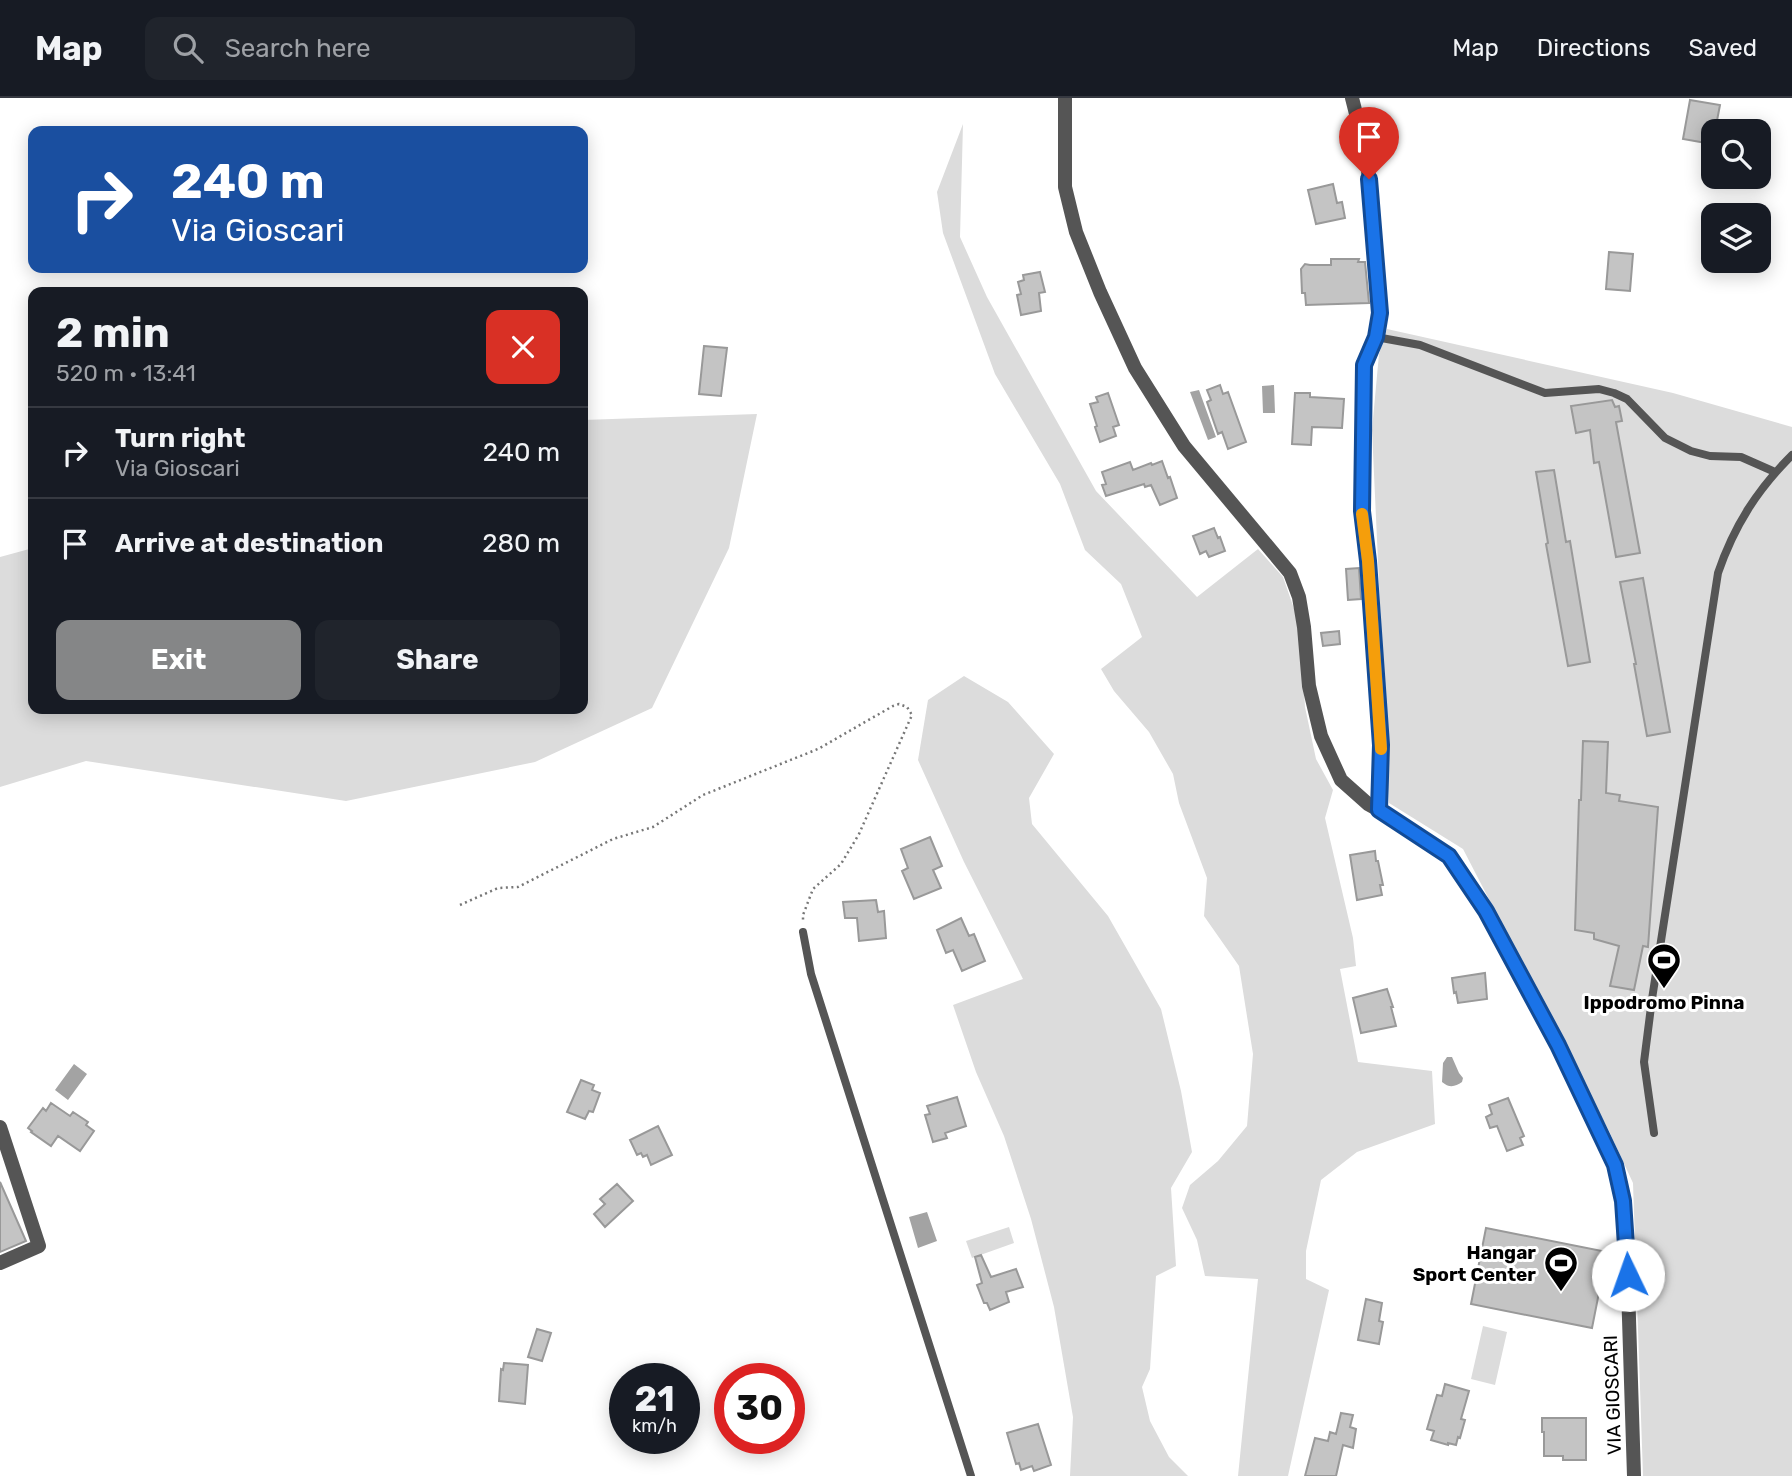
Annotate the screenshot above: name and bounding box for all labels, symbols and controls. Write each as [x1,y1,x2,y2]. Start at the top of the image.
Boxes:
search box [145,17,635,80]
text: Map [35,29,103,68]
icon: search [169,29,207,67]
text: Search here [225,33,370,64]
text: Map [1452,34,1499,62]
text: Directions [1537,34,1650,62]
text: Saved [1688,34,1757,62]
pin [1339,107,1399,179]
icon: arrive [1350,118,1388,156]
map controls [1701,119,1771,273]
button: search [1701,119,1771,189]
text: 240 m [171,152,325,210]
icon: right [56,154,147,245]
button: layers [1701,203,1771,273]
text: Via Gioscari [171,211,345,249]
text: 2 min [56,308,170,358]
button: close [486,310,560,384]
text: 520 m · 13:41 [56,359,196,387]
text: Turn right [115,423,245,454]
icon: right [56,434,94,472]
text: 240 m [483,437,560,468]
text: Via Gioscari [115,454,240,482]
icon: arrive [56,525,94,563]
text: Arrive at destination [115,528,383,559]
text: 280 m [482,528,560,559]
button: Exit [56,620,301,700]
button: Share [315,620,560,700]
sports icon: Ippodromo Pinna [1645,941,1683,990]
place label: Ippodromo Pinna [1584,991,1744,1014]
position arrow [1591,1238,1665,1312]
place label: Hangar Sport Center [1413,1241,1536,1286]
sports icon: Hangar Sport Center [1542,1244,1580,1293]
street label: VIA GIOSCARI [1599,1335,1626,1455]
speed limit sign: 30 [714,1363,805,1454]
text: 21 [634,1378,675,1420]
text: km/h [632,1415,677,1437]

